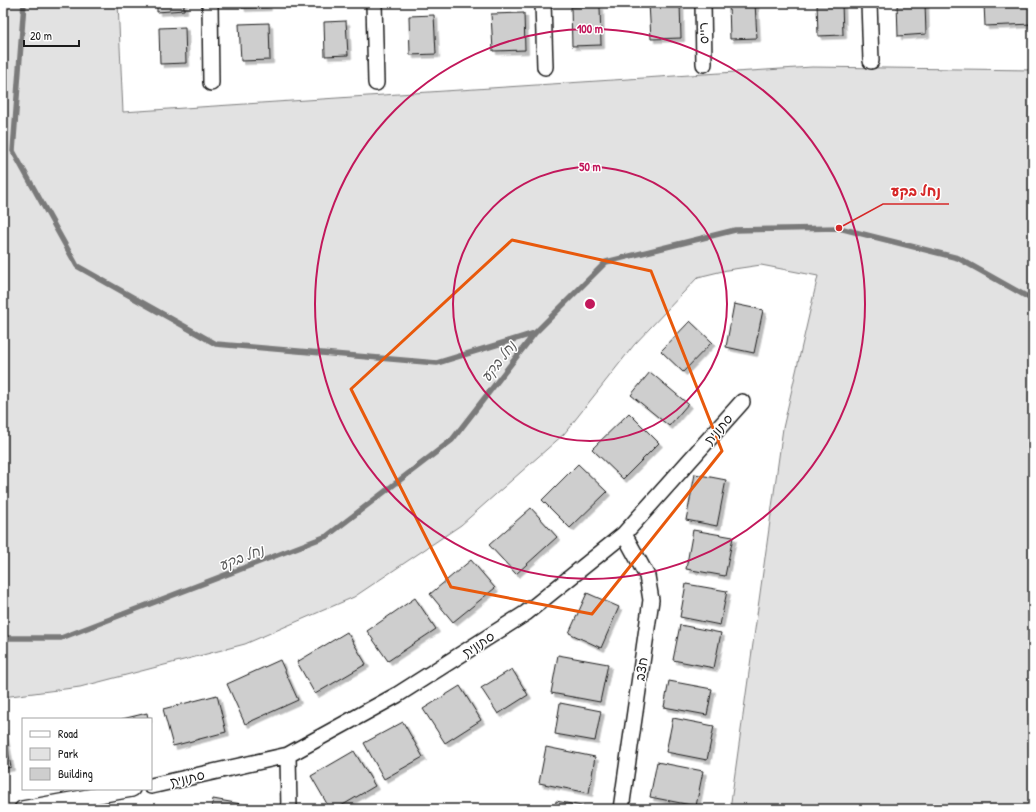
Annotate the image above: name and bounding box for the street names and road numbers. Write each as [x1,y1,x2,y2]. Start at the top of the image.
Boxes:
street label: רייס [694,22,712,44]
street label: סתונית [699,410,737,448]
street label: סתונית [458,627,498,661]
street label: חצב [630,656,652,682]
street label: סתונית [168,765,206,791]

